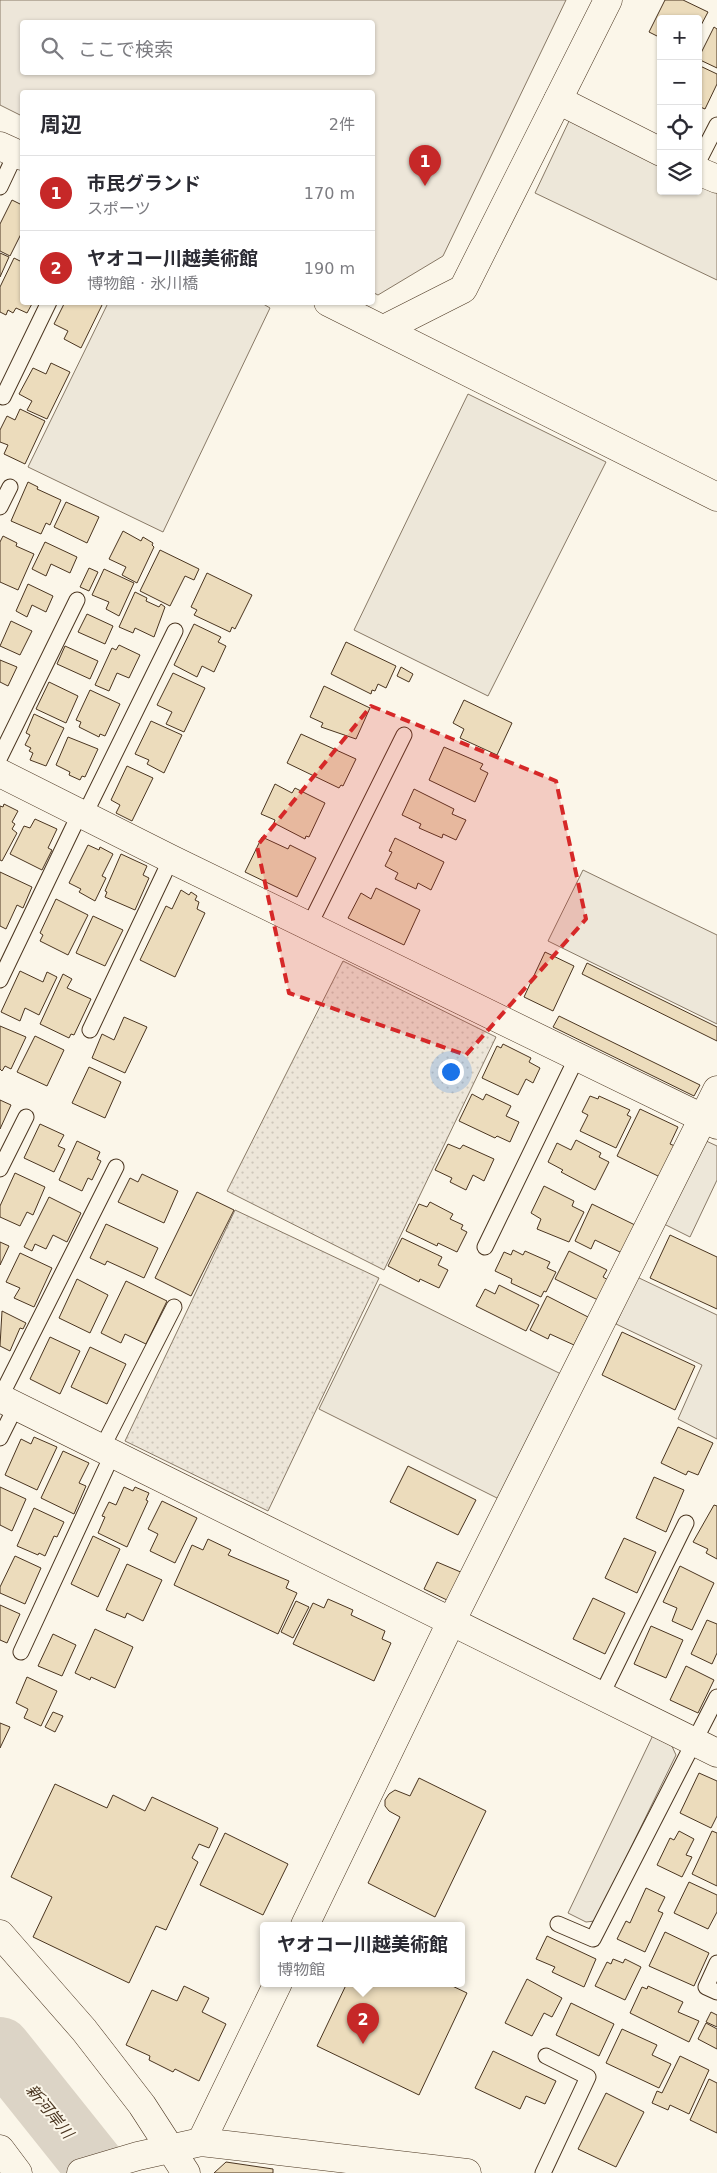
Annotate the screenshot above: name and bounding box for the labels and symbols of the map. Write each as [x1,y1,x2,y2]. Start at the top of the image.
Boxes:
pin: 1 [409,145,441,186]
your location [438,1059,464,1085]
pin: 2 [347,2003,379,2044]
water label: 新河岸川 [22,2080,78,2144]

